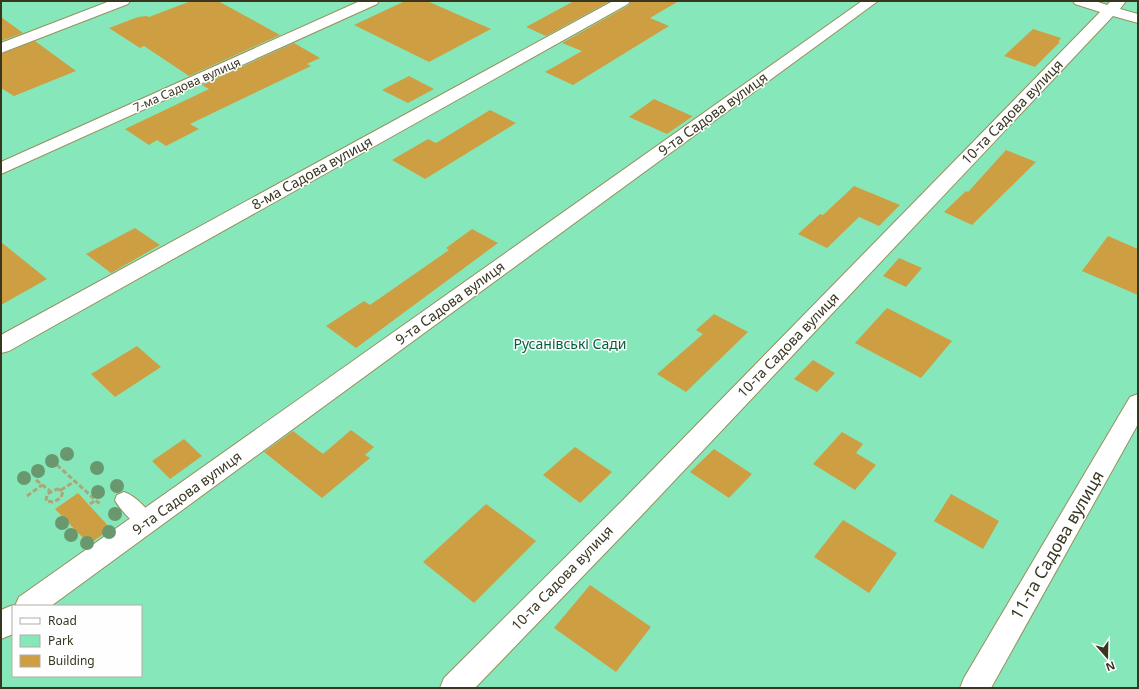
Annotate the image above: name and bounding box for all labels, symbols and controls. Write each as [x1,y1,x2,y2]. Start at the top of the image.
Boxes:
street label: 7-ма Садова вулиця [130,53,243,116]
street label: 10-та Садова вулиця [957,55,1067,168]
street label: 9-та Садова вулиця [654,67,771,160]
street label: 8-ма Садова вулиця [248,131,376,214]
street label: 9-та Садова вулиця [391,256,508,349]
street label: 10-та Садова вулиця [733,288,843,401]
park label: Русанівські Сади [513,334,627,353]
street label: 9-та Садова вулиця [128,446,245,539]
street label: 11-та Садова вулиця [1004,466,1109,623]
street label: 10-та Садова вулиця [507,521,617,634]
legend [12,605,142,677]
text: Road [48,612,77,629]
text: Park [48,632,74,649]
north arrow [1087,637,1127,677]
text: Building [48,652,95,669]
text: N [1104,658,1117,675]

